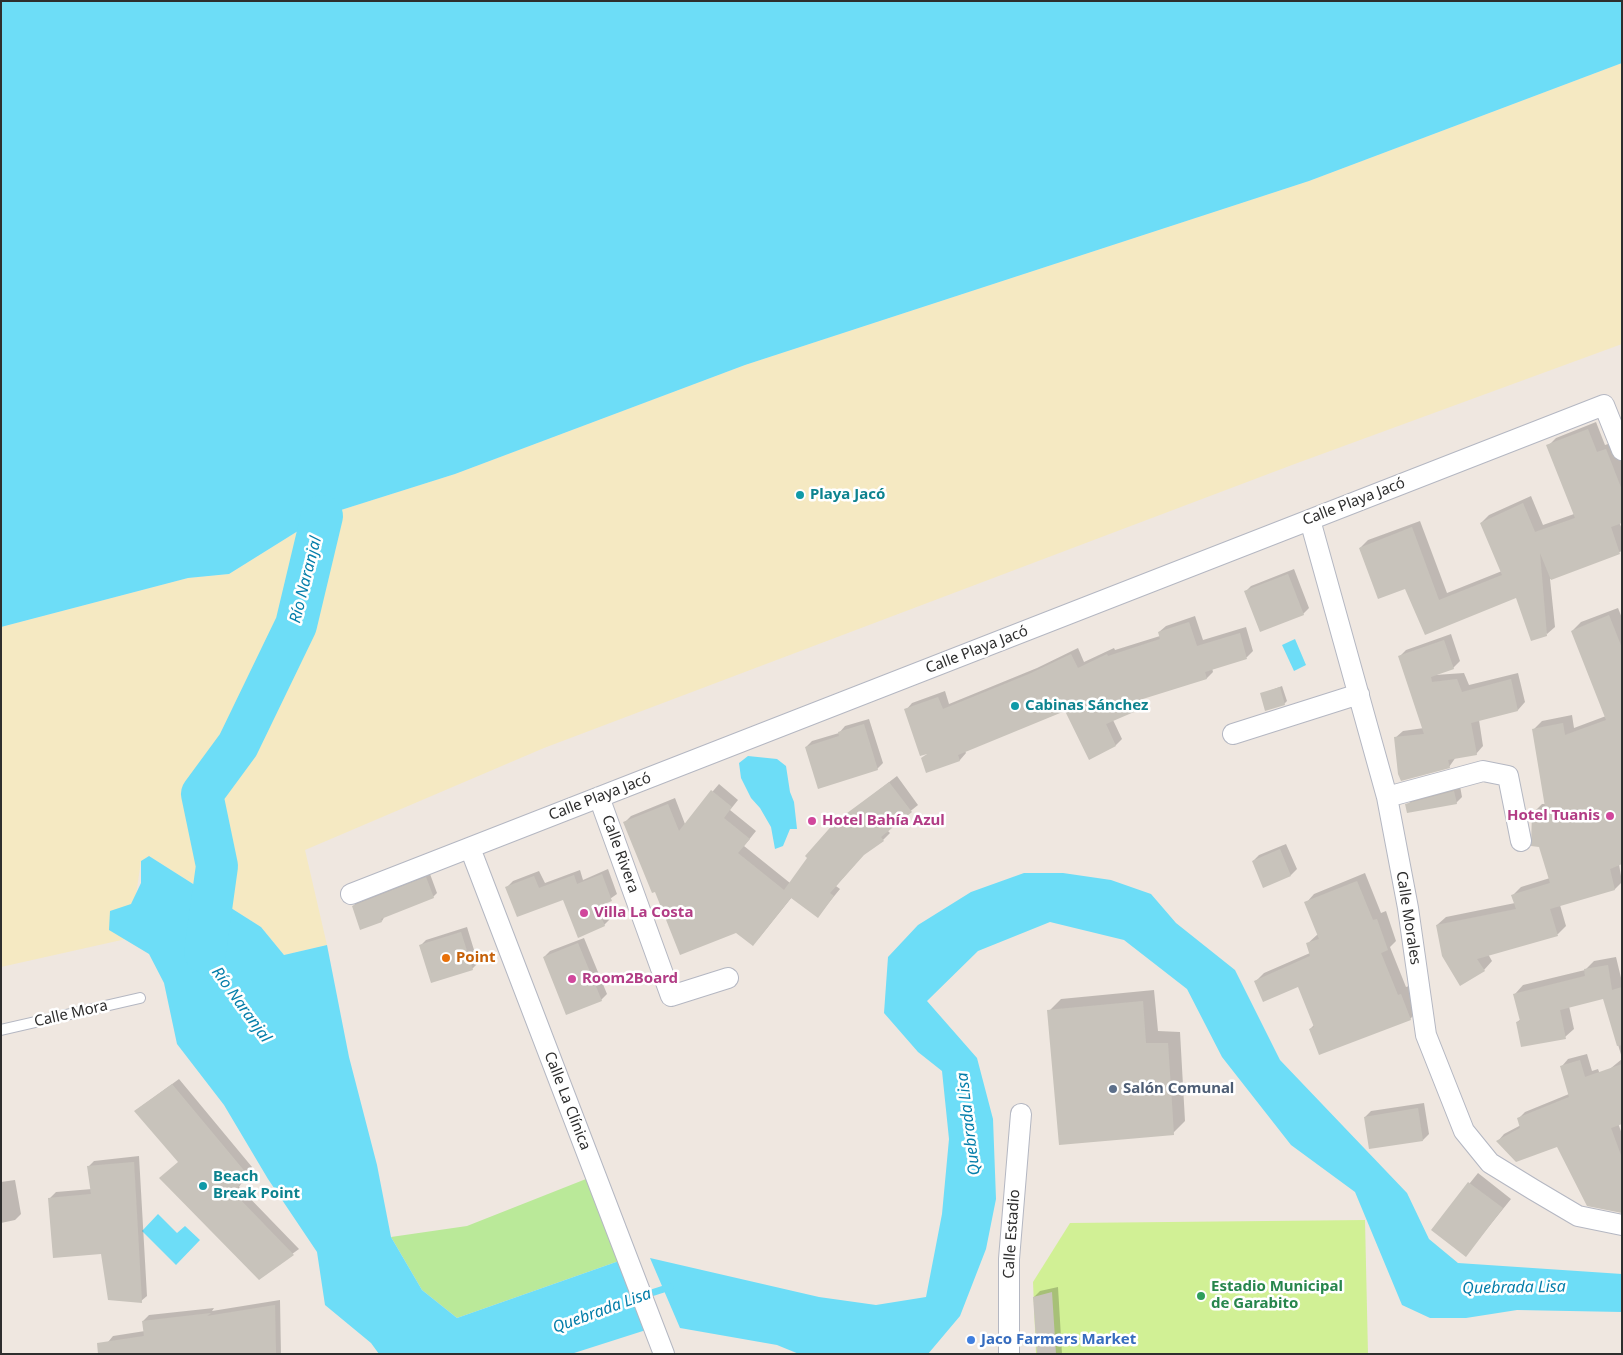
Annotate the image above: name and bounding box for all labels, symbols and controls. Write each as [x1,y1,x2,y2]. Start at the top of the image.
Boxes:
street label: Calle Playa Jacó [1300,474,1408,530]
place label: Playa Jacó [810,486,885,504]
marker: Playa Jacó [794,489,806,501]
water label: Río Naranjal [286,535,326,625]
street label: Calle Playa Jacó [923,622,1031,678]
place label: Cabinas Sánchez [1025,697,1148,715]
marker: Cabinas Sánchez [1009,700,1021,712]
street label: Calle Playa Jacó [546,769,654,825]
place label: Hotel Tuanis [1507,807,1600,825]
marker: Hotel Tuanis [1604,810,1616,822]
place label: Hotel Bahía Azul [822,812,945,830]
street label: Calle Rivera [598,813,642,895]
marker: Hotel Bahía Azul [806,815,818,827]
street label: Calle Morales [1392,870,1424,966]
place label: Villa La Costa [594,904,693,922]
marker: Villa La Costa [578,907,590,919]
place label: Point [456,949,495,967]
marker: Point [440,952,452,964]
water label: Río Naranjal [207,964,275,1046]
place label: Room2Board [582,970,678,988]
marker: Room2Board [566,973,578,985]
street label: Calle Mora [32,997,110,1031]
street label: Calle La Clínica [540,1049,594,1153]
water label: Quebrada Lisa [953,1071,985,1177]
place label: Salón Comunal [1123,1080,1234,1098]
marker: Salón Comunal [1107,1083,1119,1095]
place label: Beach Break Point [213,1168,300,1203]
marker: Beach Break Point [197,1180,209,1192]
street label: Calle Estadio [1000,1189,1024,1279]
water label: Quebrada Lisa [1462,1277,1566,1299]
place label: Estadio Municipal de Garabito [1211,1278,1343,1313]
water label: Quebrada Lisa [550,1284,654,1338]
marker: Estadio Municipal de Garabito [1195,1290,1207,1302]
place label: Jaco Farmers Market [981,1331,1136,1349]
marker: Jaco Farmers Market [965,1334,977,1346]

